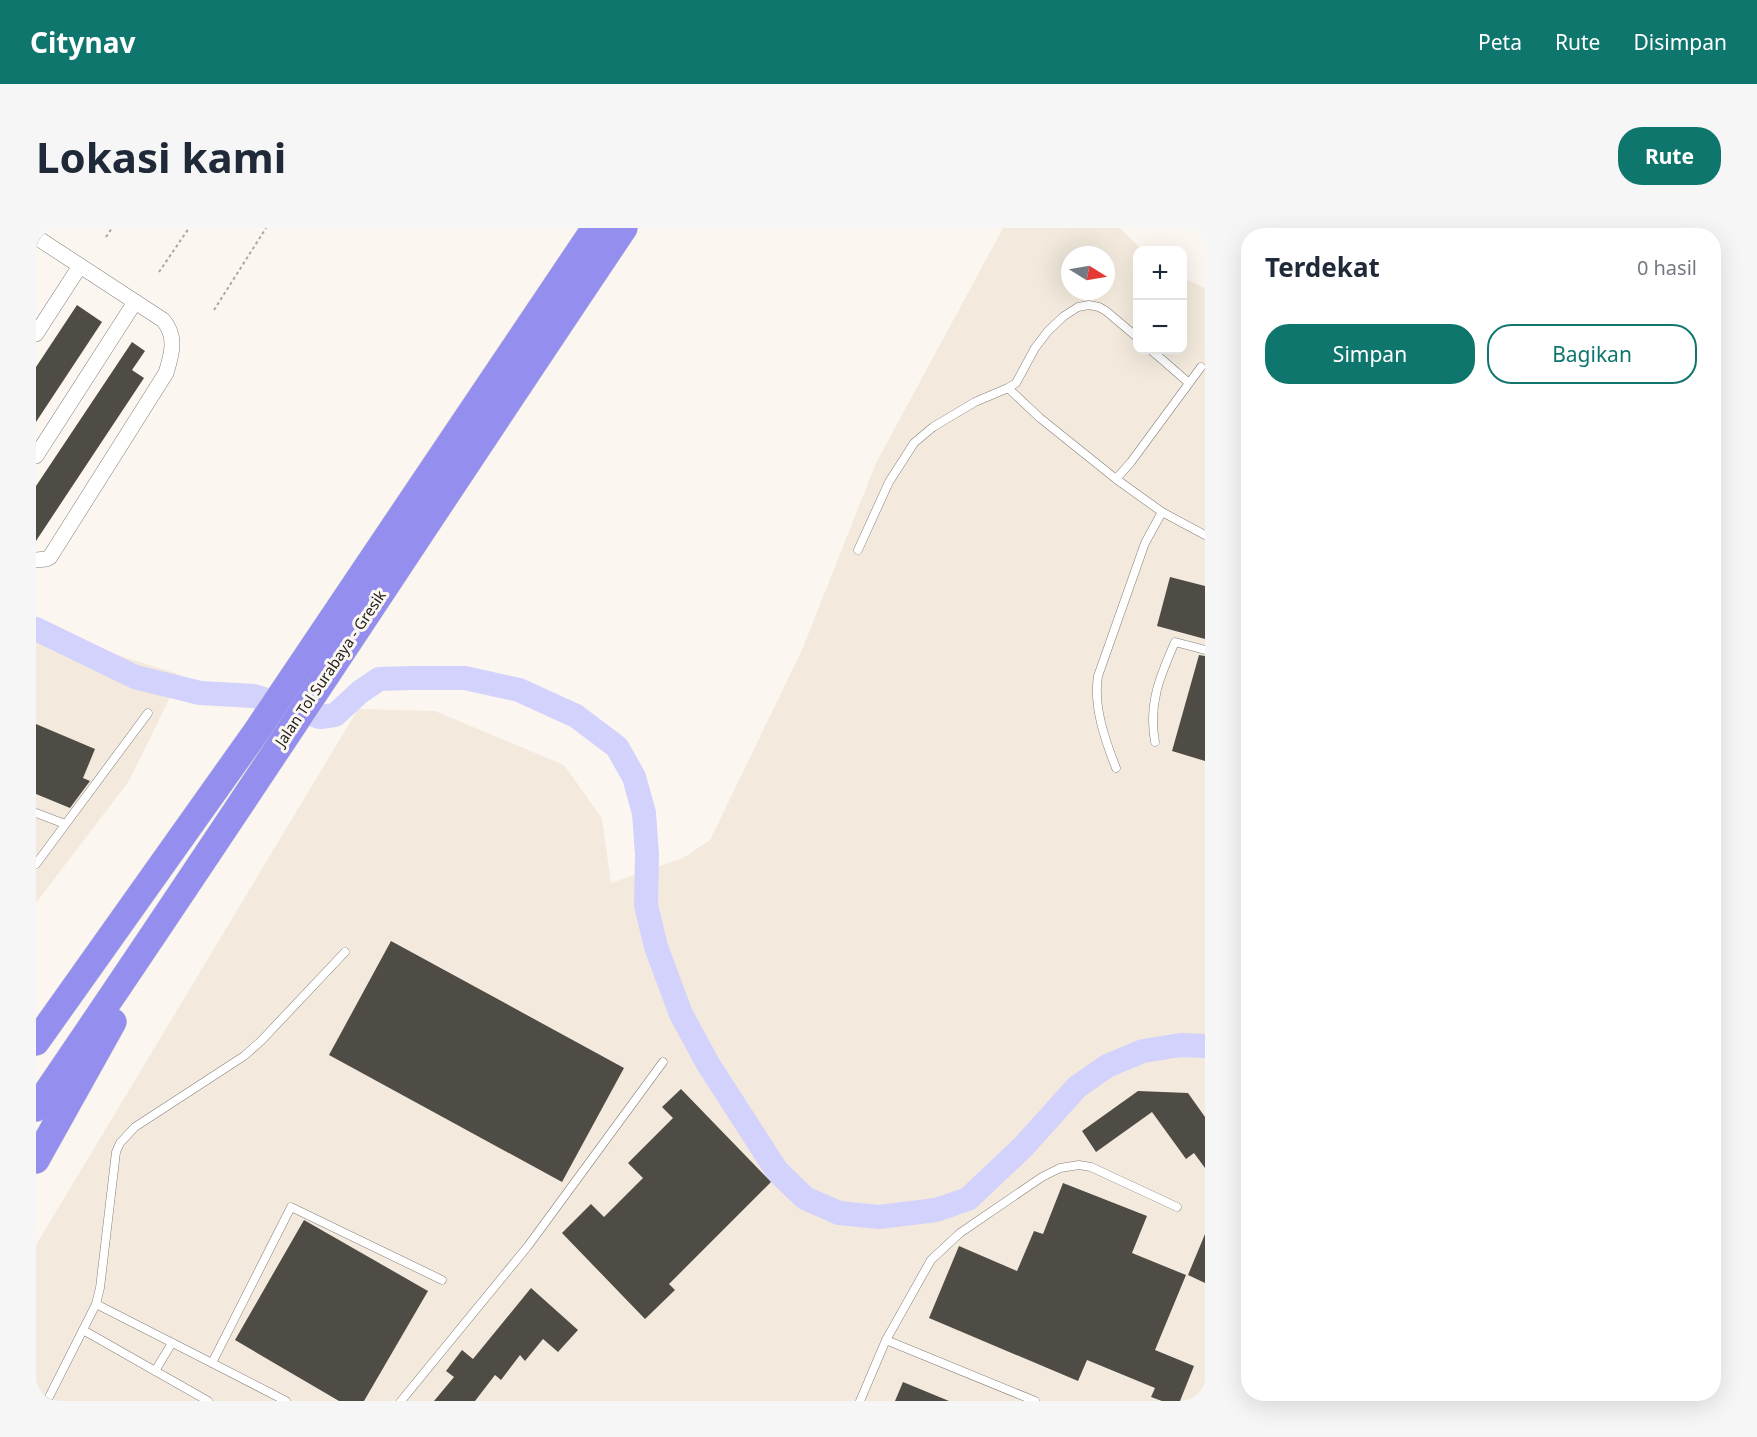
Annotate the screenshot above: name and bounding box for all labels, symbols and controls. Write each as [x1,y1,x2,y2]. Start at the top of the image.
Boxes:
text: Citynav [30,23,135,61]
text: Peta [1478,28,1522,56]
text: Rute [1555,28,1600,56]
text: Disimpan [1633,28,1727,56]
button: Rute [1618,127,1721,185]
text: Lokasi kami [36,128,286,185]
north arrow [1061,246,1115,300]
map controls [1133,246,1187,354]
button: + [1133,246,1187,300]
text: Terdekat [1265,249,1380,285]
text: 0 hasil [1637,254,1697,281]
button: − [1133,300,1187,354]
button: Simpan [1265,324,1475,384]
button: Bagikan [1487,324,1697,384]
street label: Jalan Tol Surabaya - Gresik [269,586,390,752]

